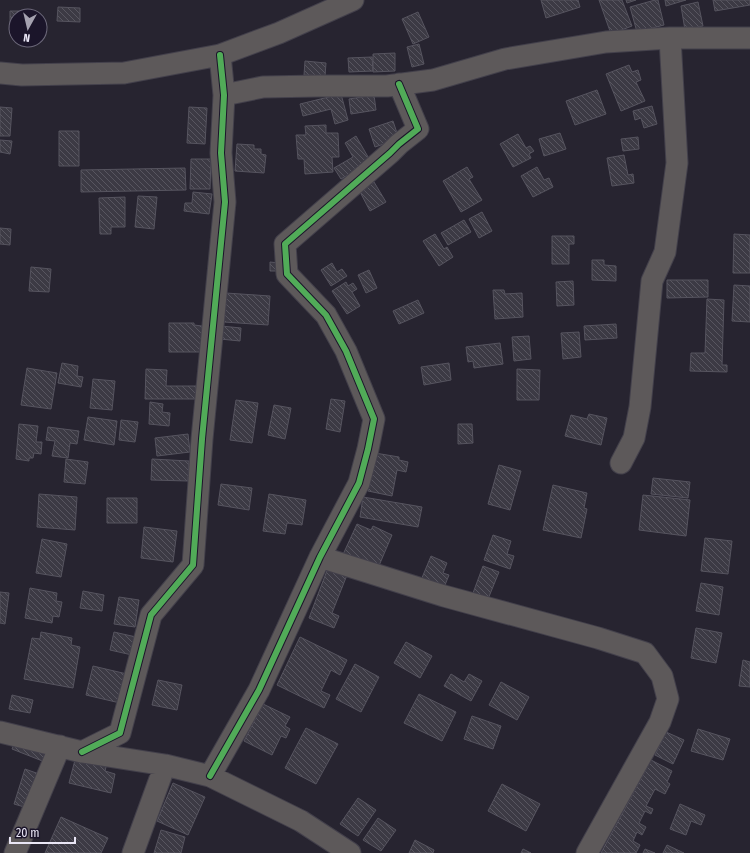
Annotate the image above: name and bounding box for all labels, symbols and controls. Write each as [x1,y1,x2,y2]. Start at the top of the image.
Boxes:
north arrow [8,8,48,48]
text: N [23,31,31,44]
scale bar [10,819,75,845]
text: 20 m [16,826,40,840]

